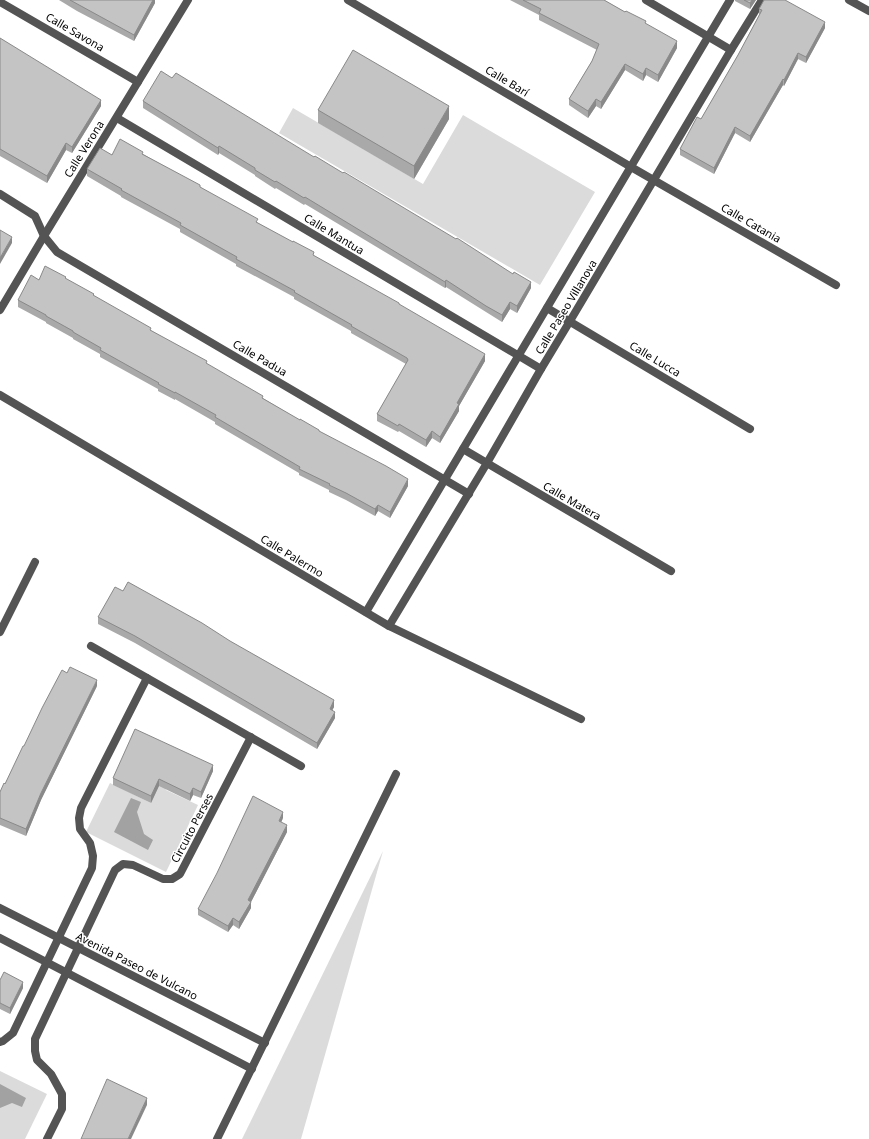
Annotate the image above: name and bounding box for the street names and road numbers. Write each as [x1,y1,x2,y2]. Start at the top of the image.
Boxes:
street label: Calle Savona [43,9,107,54]
street label: Calle Barí [483,62,533,100]
street label: Calle Verona [60,117,107,180]
street label: Calle Catania [719,199,784,246]
street label: Calle Mantua [301,210,367,257]
street label: Calle Paseo Villanova [531,257,600,357]
street label: Calle Padua [230,336,290,379]
street label: Calle Lucca [627,337,684,380]
street label: Calle Matera [540,478,604,523]
street label: Calle Palermo [258,531,327,581]
street label: Circuito Perses [167,790,216,865]
street label: Avenida Paseo de Vulcano [74,928,201,1003]

